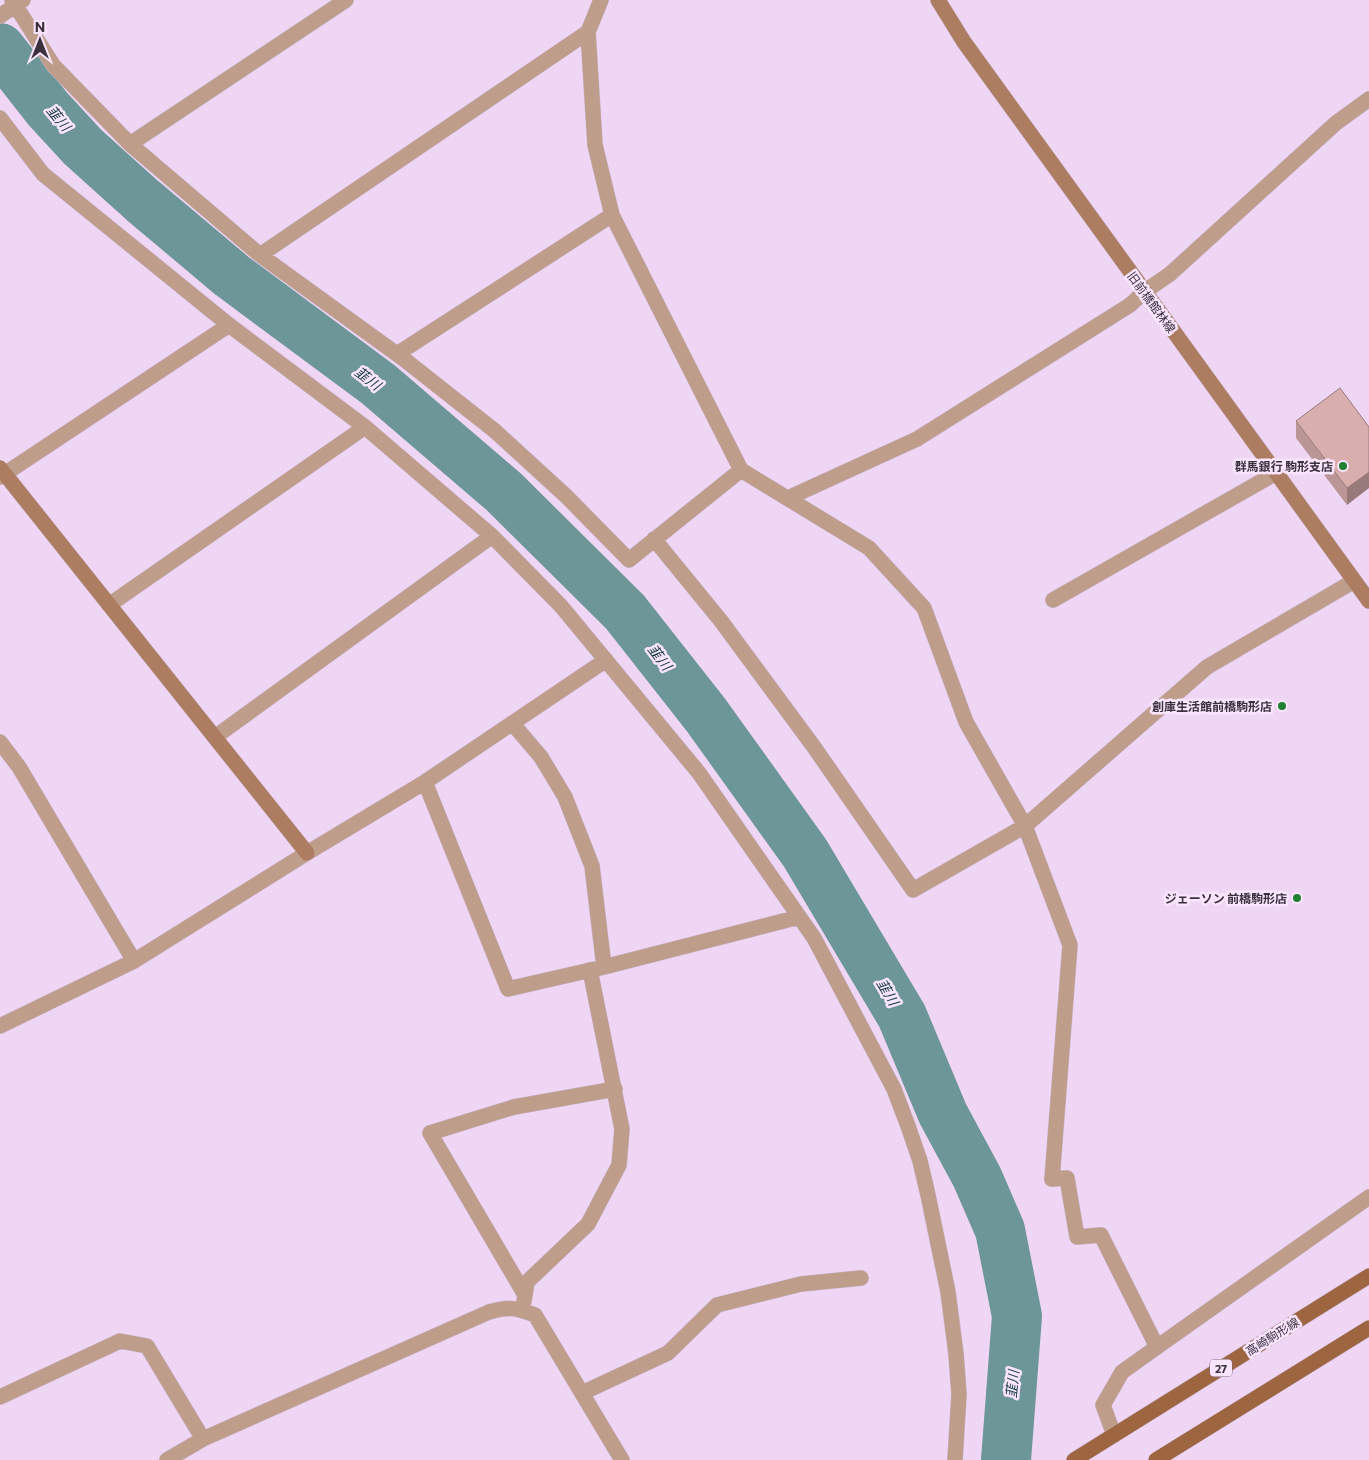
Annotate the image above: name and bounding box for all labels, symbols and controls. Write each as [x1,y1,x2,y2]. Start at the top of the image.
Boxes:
north arrow [15,15,65,65]
text: N [35,18,45,35]
water label: 韮川 [43,102,76,136]
street label: 旧前橋館林線 [1125,269,1179,335]
water label: 韮川 [352,363,386,394]
place label: 群馬銀行 駒形支店 [1235,459,1333,473]
marker: 群馬銀行 駒形支店 [1337,460,1349,472]
water label: 韮川 [645,641,677,675]
place label: 創庫生活館前橋駒形店 [1152,699,1272,713]
marker: 創庫生活館前橋駒形店 [1276,700,1288,712]
place label: ジェーソン 前橋駒形店 [1165,891,1287,905]
marker: ジェーソン 前橋駒形店 [1291,892,1303,904]
water label: 韮川 [874,976,904,1010]
street label: 高崎駒形線 [1243,1314,1301,1358]
road number: 27 [1210,1360,1232,1376]
water label: 韮川 [1002,1367,1022,1399]

